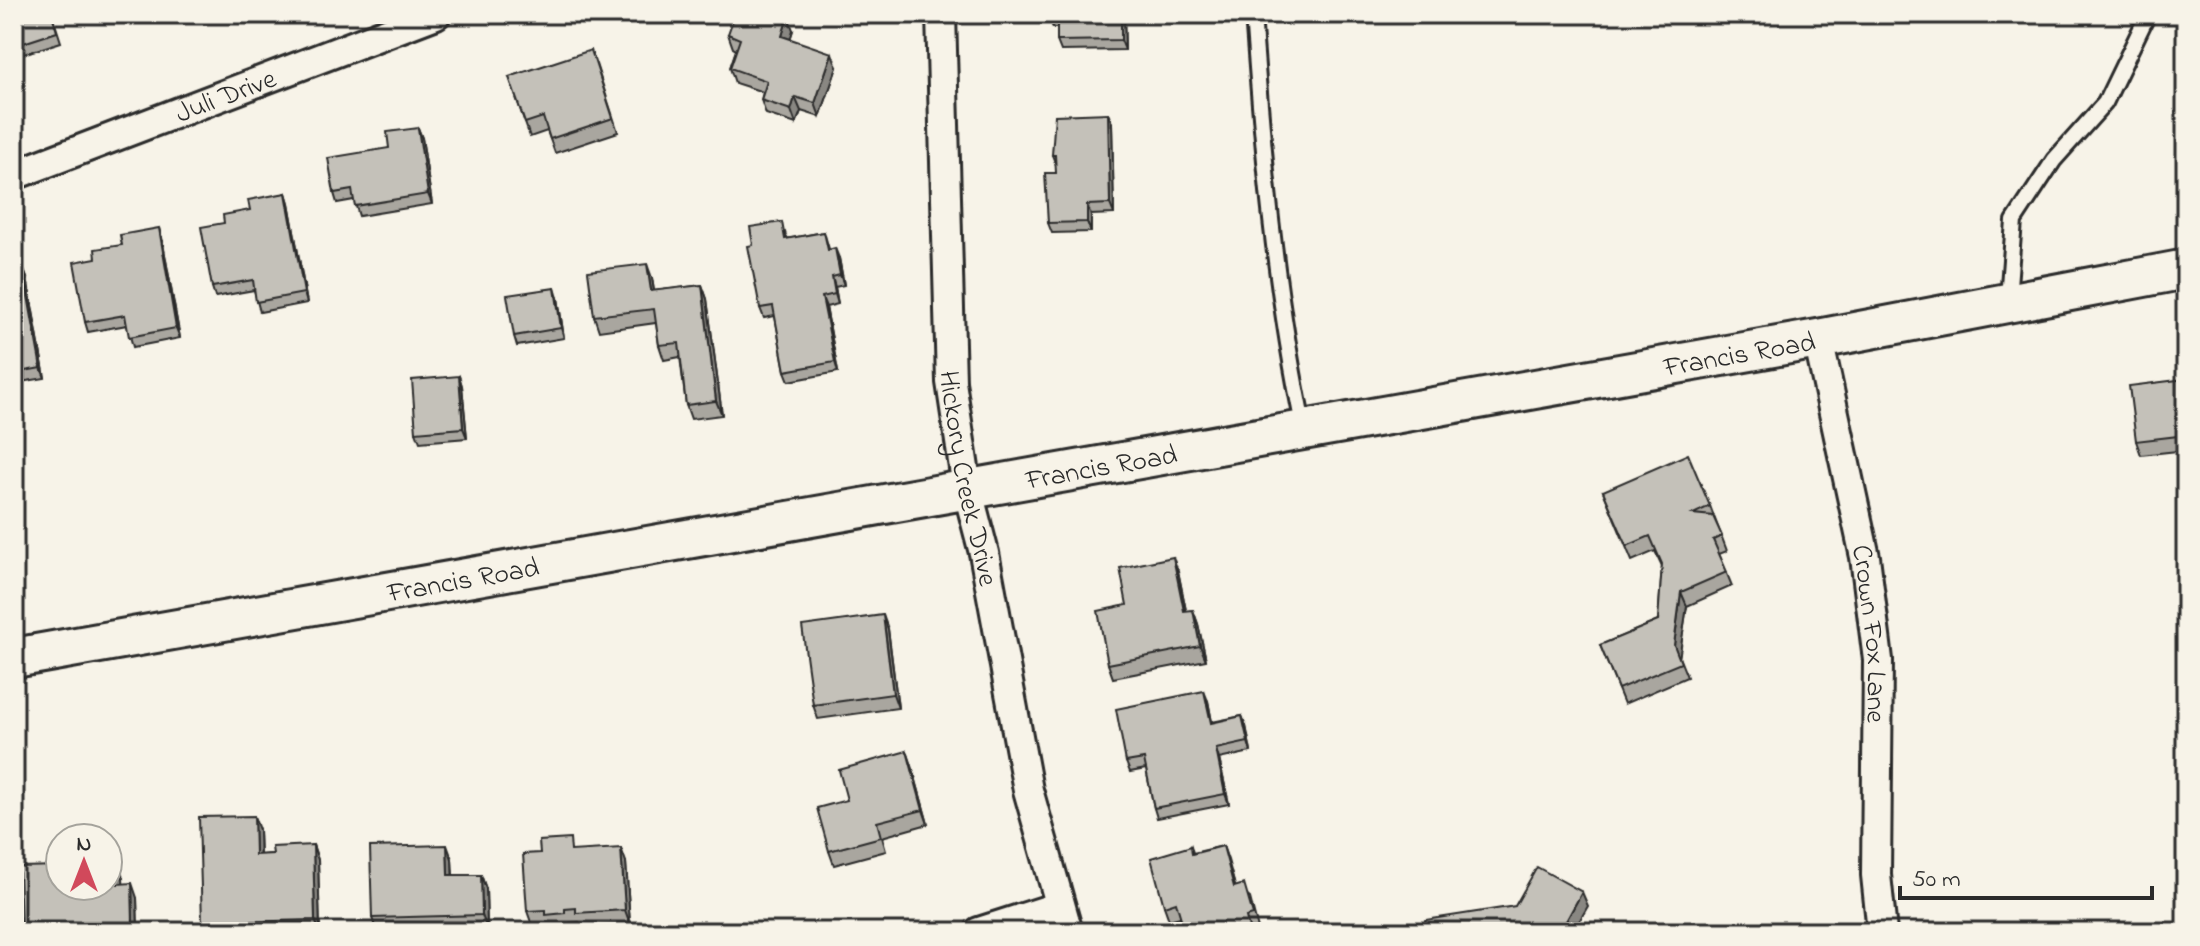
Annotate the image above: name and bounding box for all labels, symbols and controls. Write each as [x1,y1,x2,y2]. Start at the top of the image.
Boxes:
street label: Juli Drive [170,60,283,136]
street label: Francis Road [1660,323,1819,390]
street label: Hickory Creek Drive [927,370,1007,590]
street label: Francis Road [1022,436,1181,503]
street label: Crown Fox Lane [1839,541,1895,724]
street label: Francis Road [384,548,543,616]
north arrow [44,822,124,902]
text: N [77,829,91,861]
scale bar [1900,850,2152,900]
text: 50 m [1912,863,1961,898]

